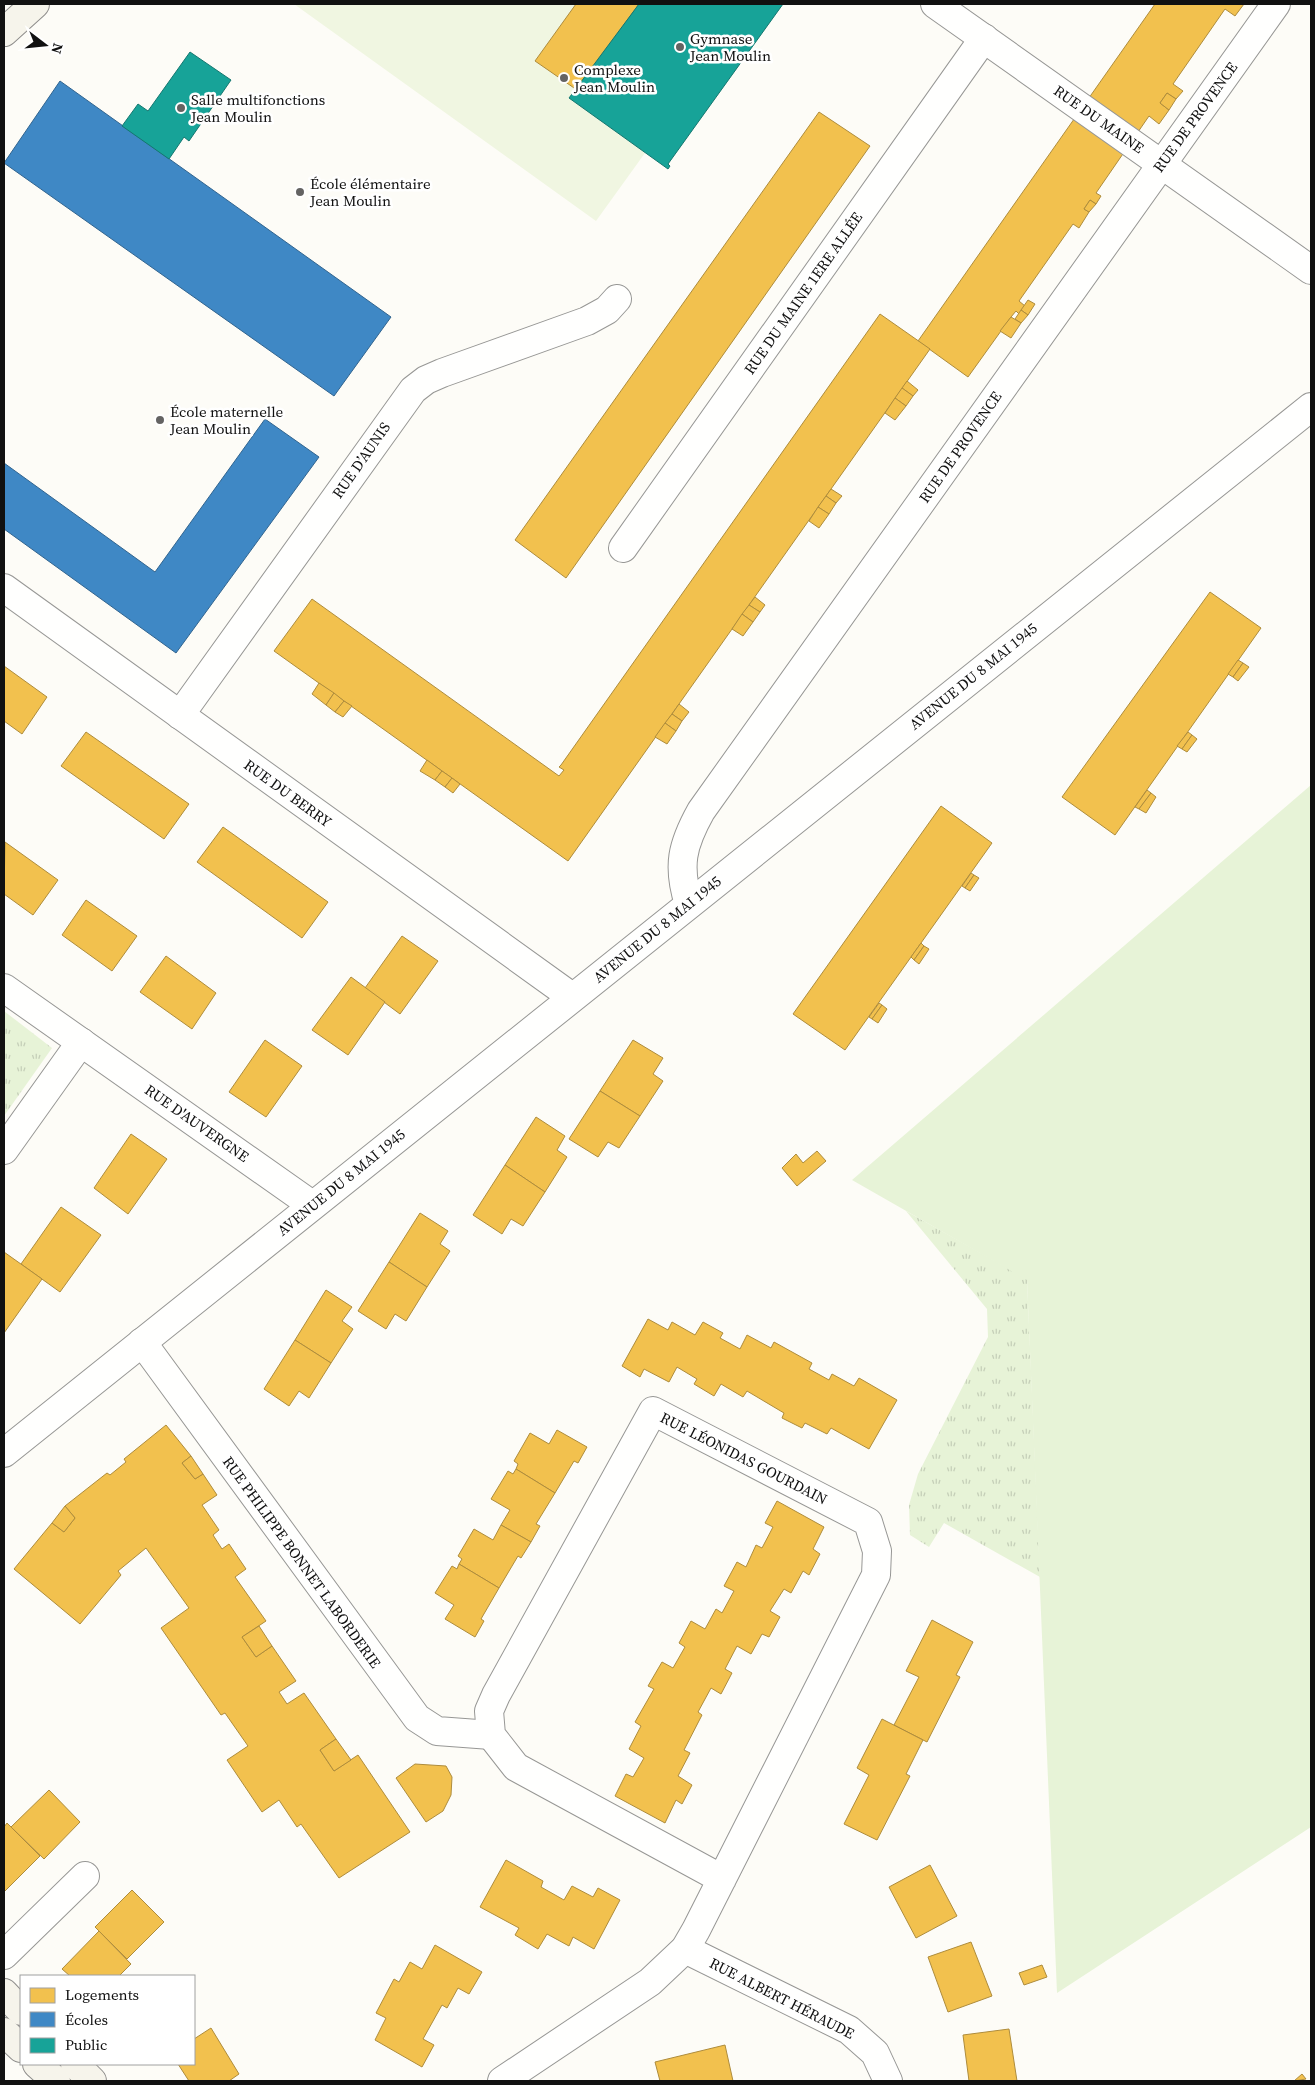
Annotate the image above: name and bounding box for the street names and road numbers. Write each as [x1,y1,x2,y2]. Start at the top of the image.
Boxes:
street label: RUE DE PROVENCE [1148,58,1242,176]
street label: RUE DU MAINE [1050,80,1148,158]
street label: RUE DU MAINE 1ERE ALLÉE [739,208,867,378]
street label: RUE DE PROVENCE [914,387,1006,507]
street label: RUE D’AUNIS [327,417,395,502]
street label: AVENUE DU 8 MAI 1945 [904,618,1042,734]
street label: RUE DU BERRY [240,754,336,832]
street label: AVENUE DU 8 MAI 1945 [588,871,726,987]
street label: RUE D'AUVERGNE [141,1079,253,1167]
street label: AVENUE DU 8 MAI 1945 [272,1124,410,1240]
street label: RUE LÉONIDAS GOURDAIN [657,1407,831,1509]
street label: RUE PHILIPPE BONNET LABORDERIE [218,1452,386,1672]
street label: RUE ALBERT HÉRAUDE [706,1952,858,2044]

